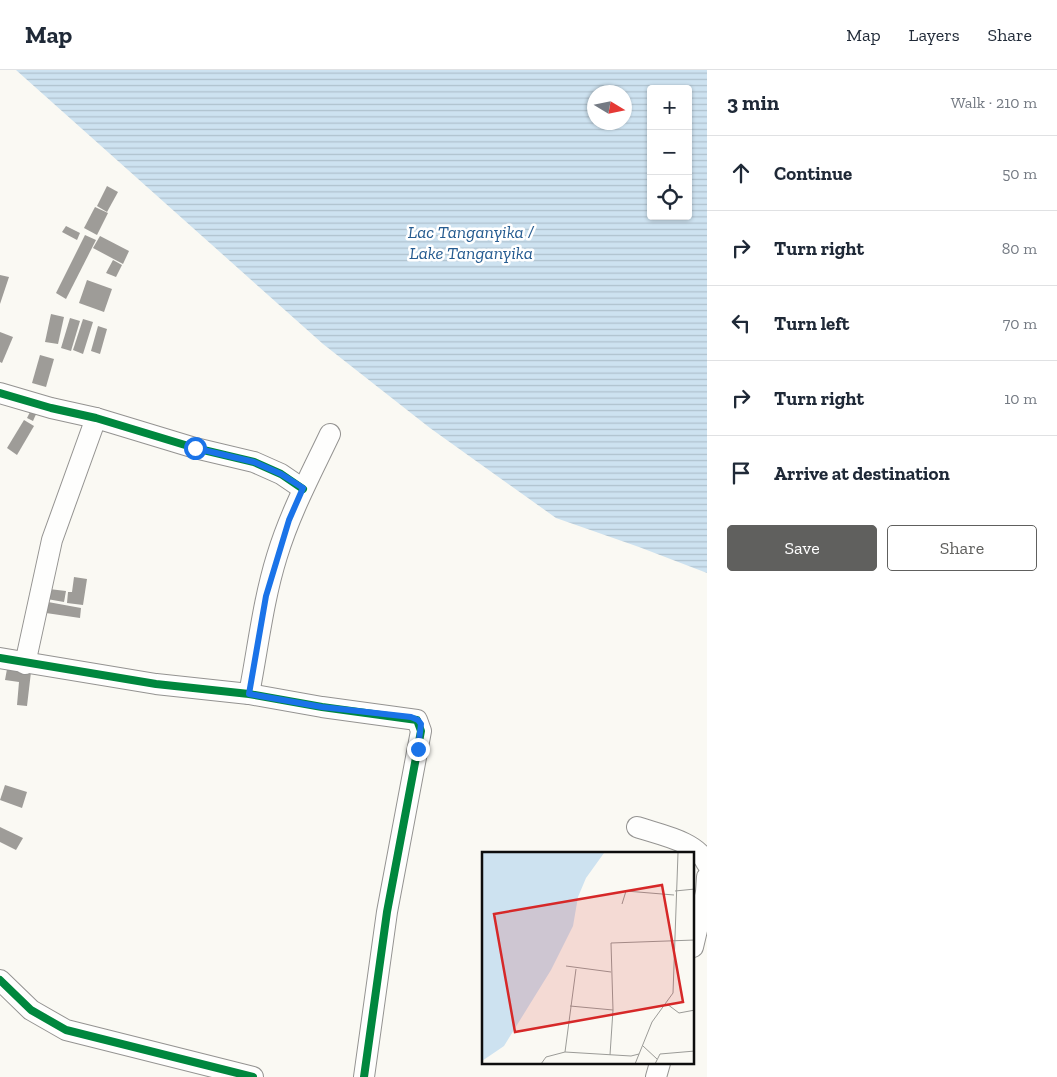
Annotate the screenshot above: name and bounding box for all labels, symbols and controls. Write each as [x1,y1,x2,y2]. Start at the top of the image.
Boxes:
text: Map [25,20,72,49]
text: Map [846,24,881,46]
text: Layers [909,24,960,46]
text: Share [988,24,1032,46]
north arrow [587,85,632,130]
map controls [647,85,692,220]
button: + [647,85,692,130]
text: 3 min [727,90,779,115]
text: Walk · 210 m [951,93,1037,112]
button: − [647,130,692,175]
icon: ahead [727,159,755,187]
text: Continue [774,162,852,185]
text: 50 m [1002,164,1037,183]
button: locate [647,175,692,220]
water label: Lac Tanganyika / Lake Tanganyika [408,221,535,264]
icon: right [727,234,755,262]
text: Turn right [774,237,864,260]
text: 80 m [1002,239,1037,258]
icon: left [727,309,755,337]
text: Turn left [774,312,849,335]
text: 70 m [1003,314,1037,333]
icon: right [727,384,755,412]
text: Turn right [774,387,864,410]
text: 10 m [1004,389,1037,408]
route start [184,437,207,460]
icon: arrive [727,459,755,487]
text: Arrive at destination [774,462,950,485]
button: Save [727,525,877,571]
button: Share [887,525,1037,571]
route end [407,738,430,761]
inset map [482,852,694,1064]

